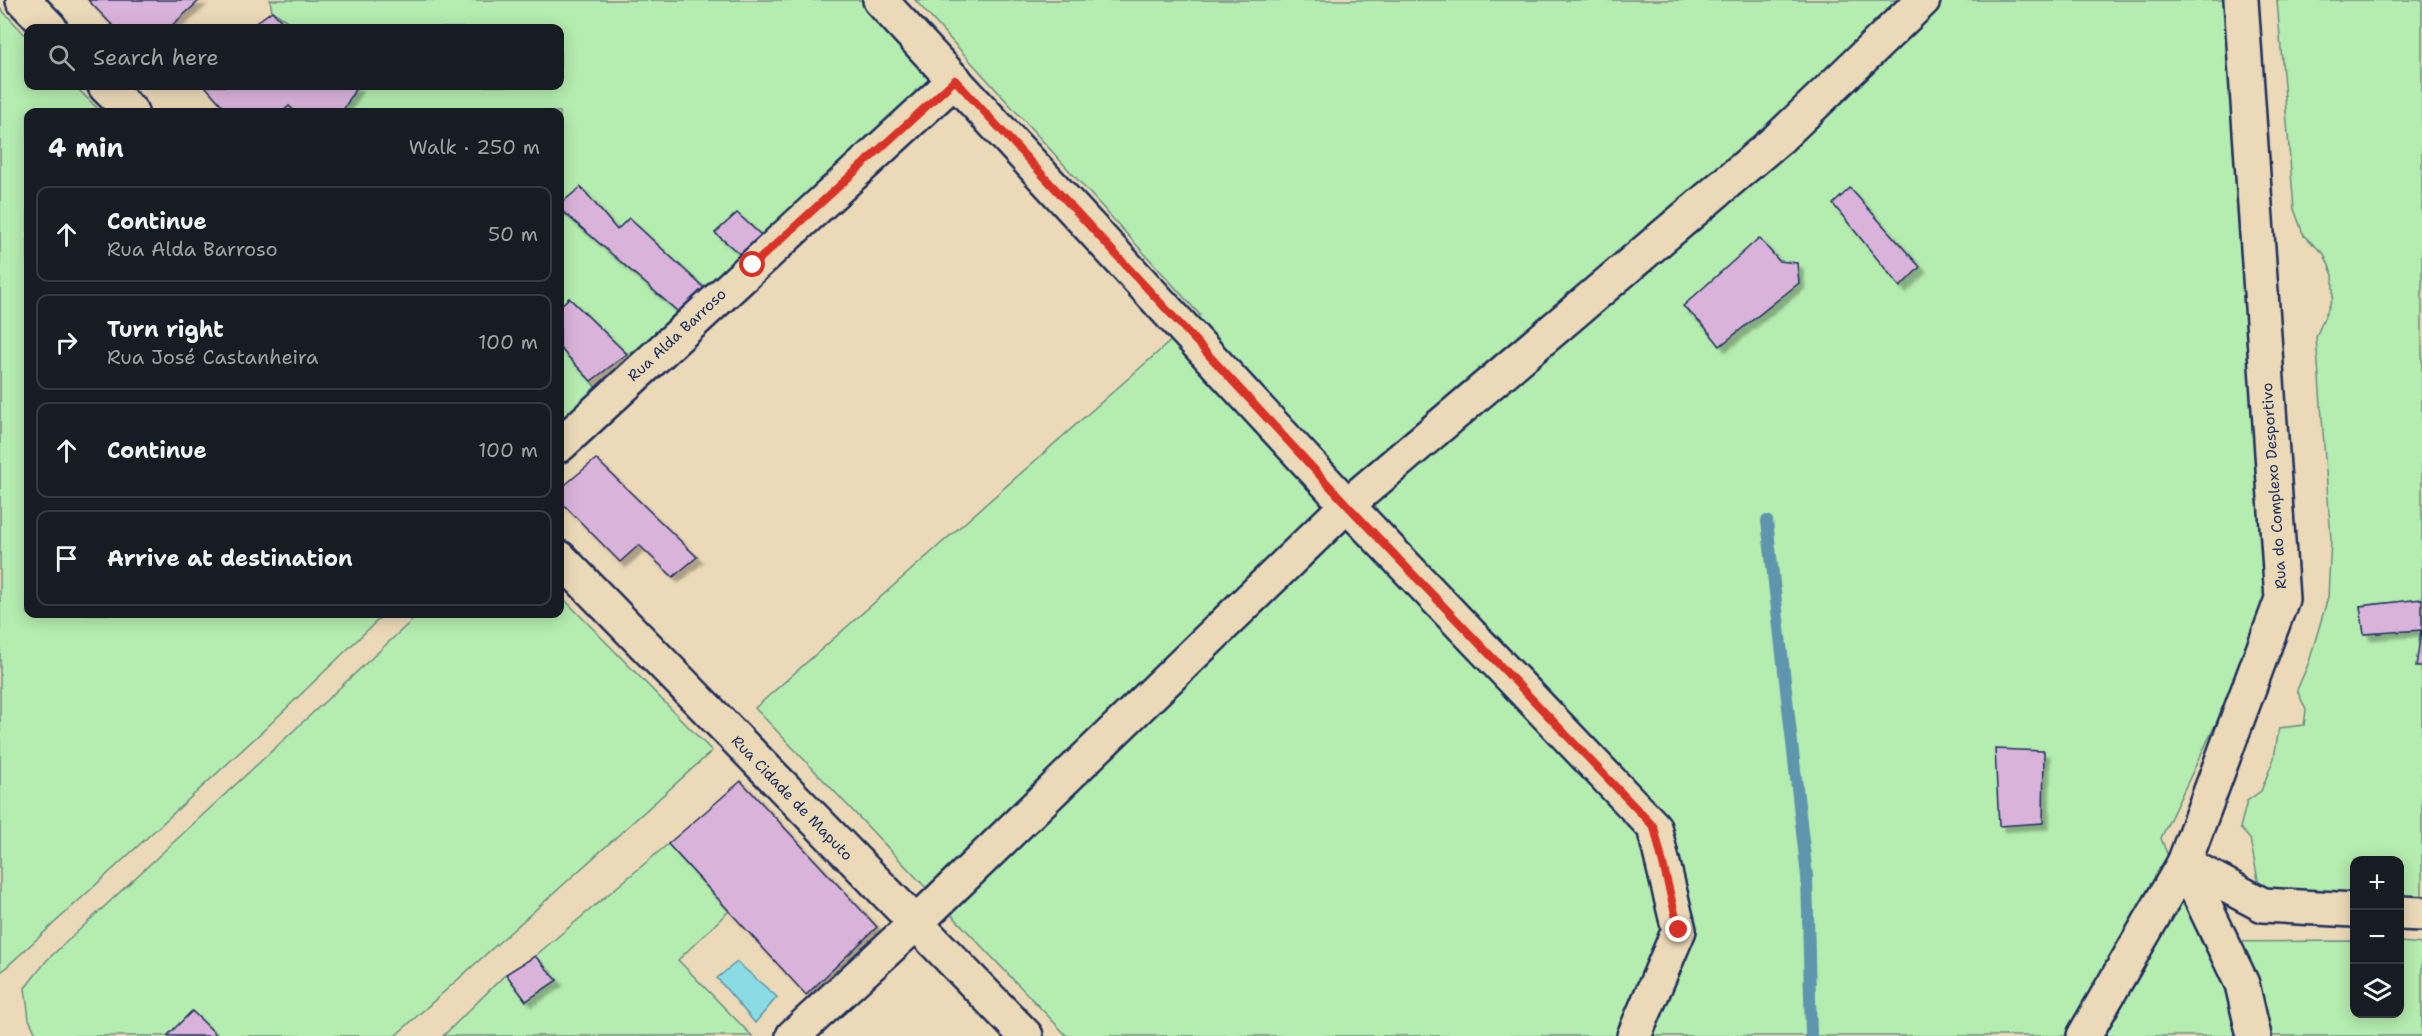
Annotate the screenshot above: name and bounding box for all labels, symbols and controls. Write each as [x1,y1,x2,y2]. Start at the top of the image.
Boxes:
search box [24,24,564,90]
icon: search [45,41,78,74]
text: Search here [93,43,219,72]
text: 4 min [48,130,124,165]
text: Walk · 250 m [409,134,540,160]
text: Continue [107,207,207,236]
icon: ahead [50,218,83,251]
text: 50 m [488,221,538,247]
text: Rua Alda Barroso [107,236,278,262]
route start [739,251,765,277]
street label: Rua Alda Barroso [623,284,731,386]
text: Turn right [107,315,224,344]
icon: right [50,326,83,359]
text: 100 m [478,329,538,355]
text: Rua José Castanheira [107,344,318,370]
street label: Rua do Complexo Desportivo [2257,382,2291,590]
icon: ahead [50,434,83,467]
text: Continue [107,436,207,465]
text: 100 m [478,437,538,463]
icon: arrive [50,542,83,575]
text: Arrive at destination [107,544,353,573]
street label: Rua Cidade de Maputo [727,731,857,865]
map controls [2350,856,2404,1018]
button: + [2350,856,2404,910]
button: − [2350,910,2404,964]
route end [1665,916,1691,942]
button: layers [2350,964,2404,1018]

